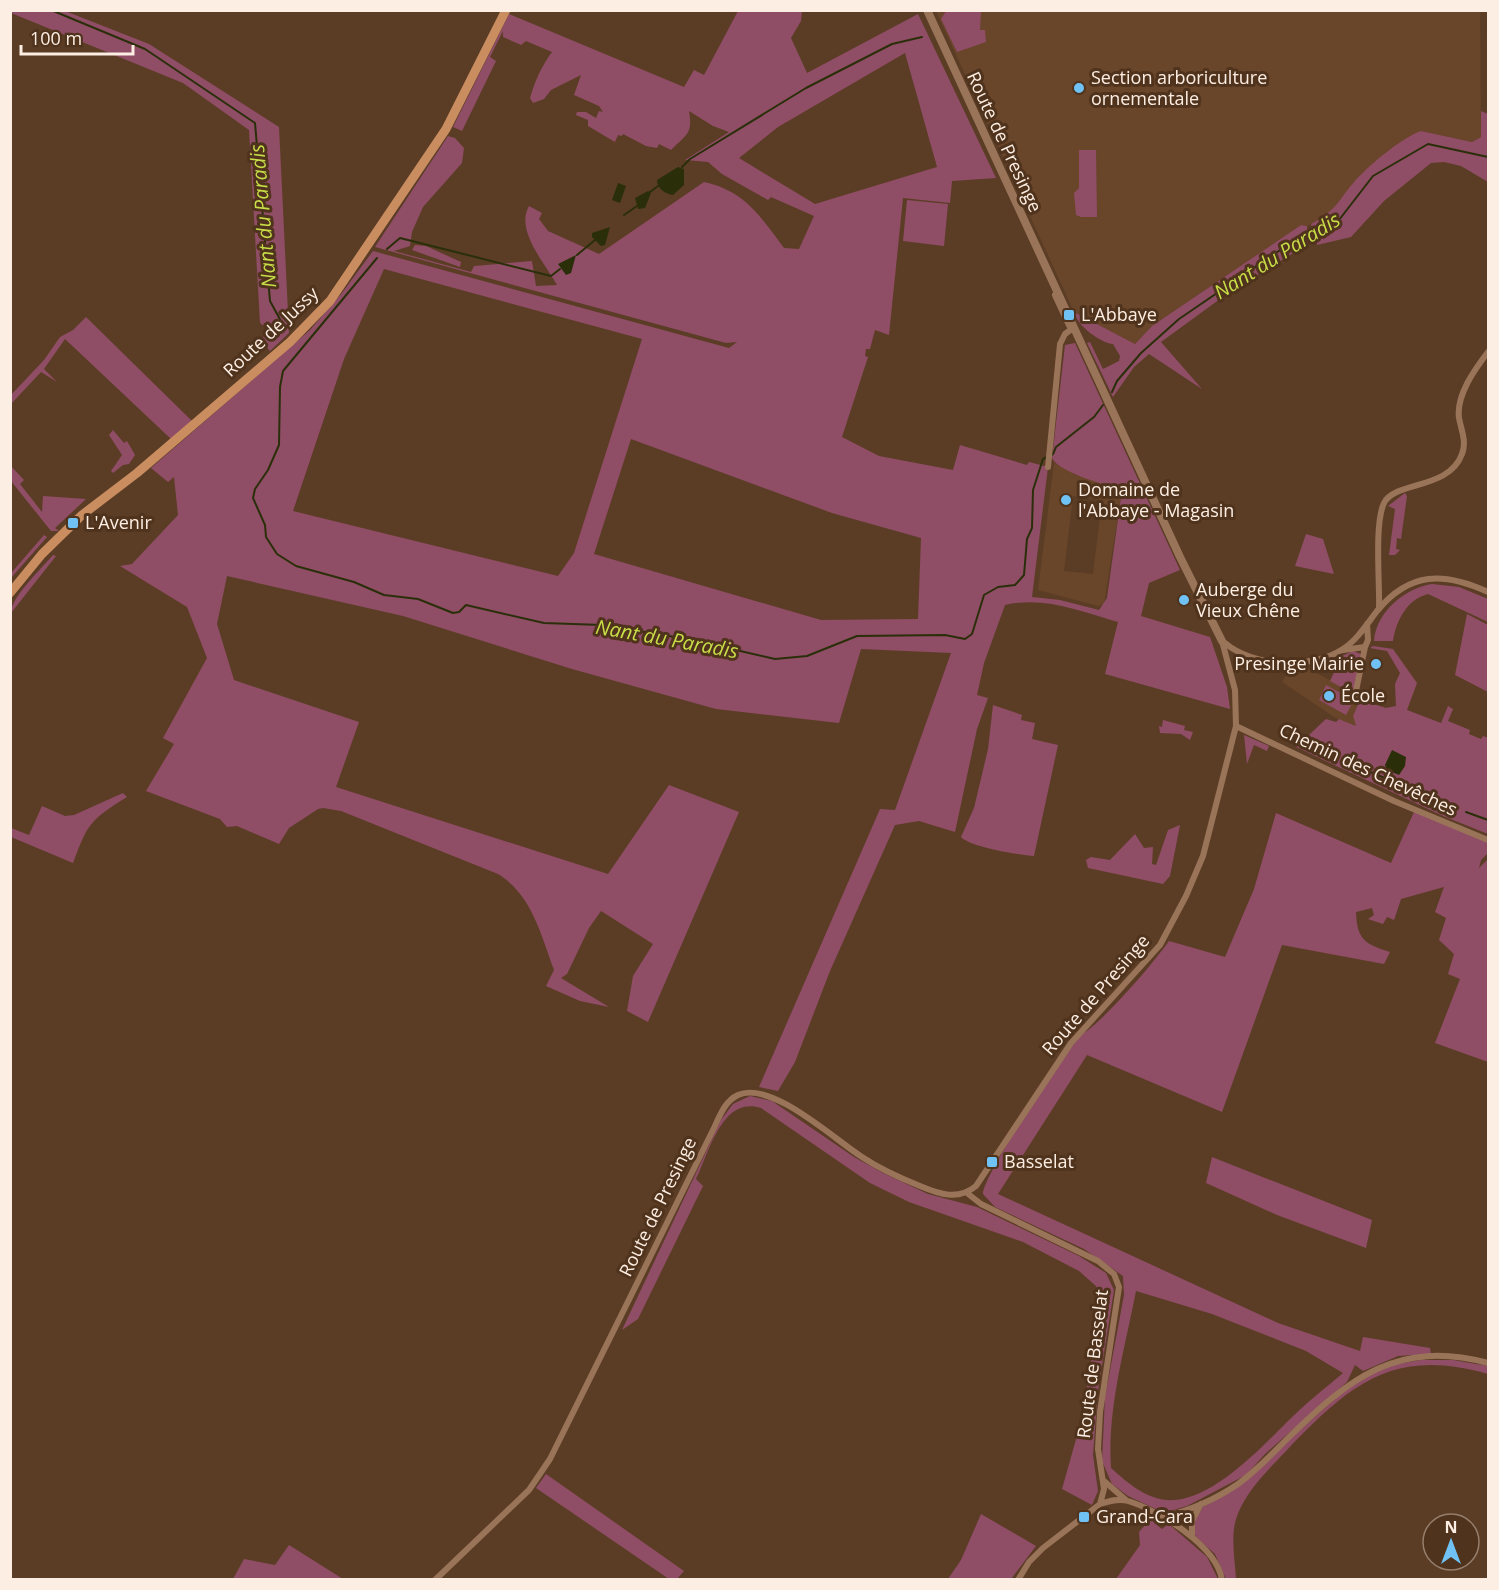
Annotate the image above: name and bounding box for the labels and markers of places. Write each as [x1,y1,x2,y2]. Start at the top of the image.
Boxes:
place label: Section arboriculture ornementale [1091,65,1267,110]
marker: Section arboriculture ornementale [1072,81,1086,95]
place label: L'Abbaye [1081,302,1157,326]
marker: L'Abbaye [1062,308,1076,322]
place label: Domaine de l'Abbaye - Magasin [1078,477,1234,522]
marker: Domaine de l'Abbaye - Magasin [1059,493,1073,507]
place label: L'Avenir [85,510,152,534]
marker: L'Avenir [66,516,80,530]
place label: Auberge du Vieux Chêne [1196,577,1300,622]
marker: Auberge du Vieux Chêne [1177,593,1191,607]
place label: Presinge Mairie [1234,651,1364,675]
marker: Presinge Mairie [1369,657,1383,671]
place label: École [1341,683,1385,707]
marker: École [1322,689,1336,703]
place label: Basselat [1004,1149,1074,1173]
marker: Basselat [985,1155,999,1169]
place label: Grand-Cara [1096,1504,1193,1528]
marker: Grand-Cara [1077,1510,1091,1524]

